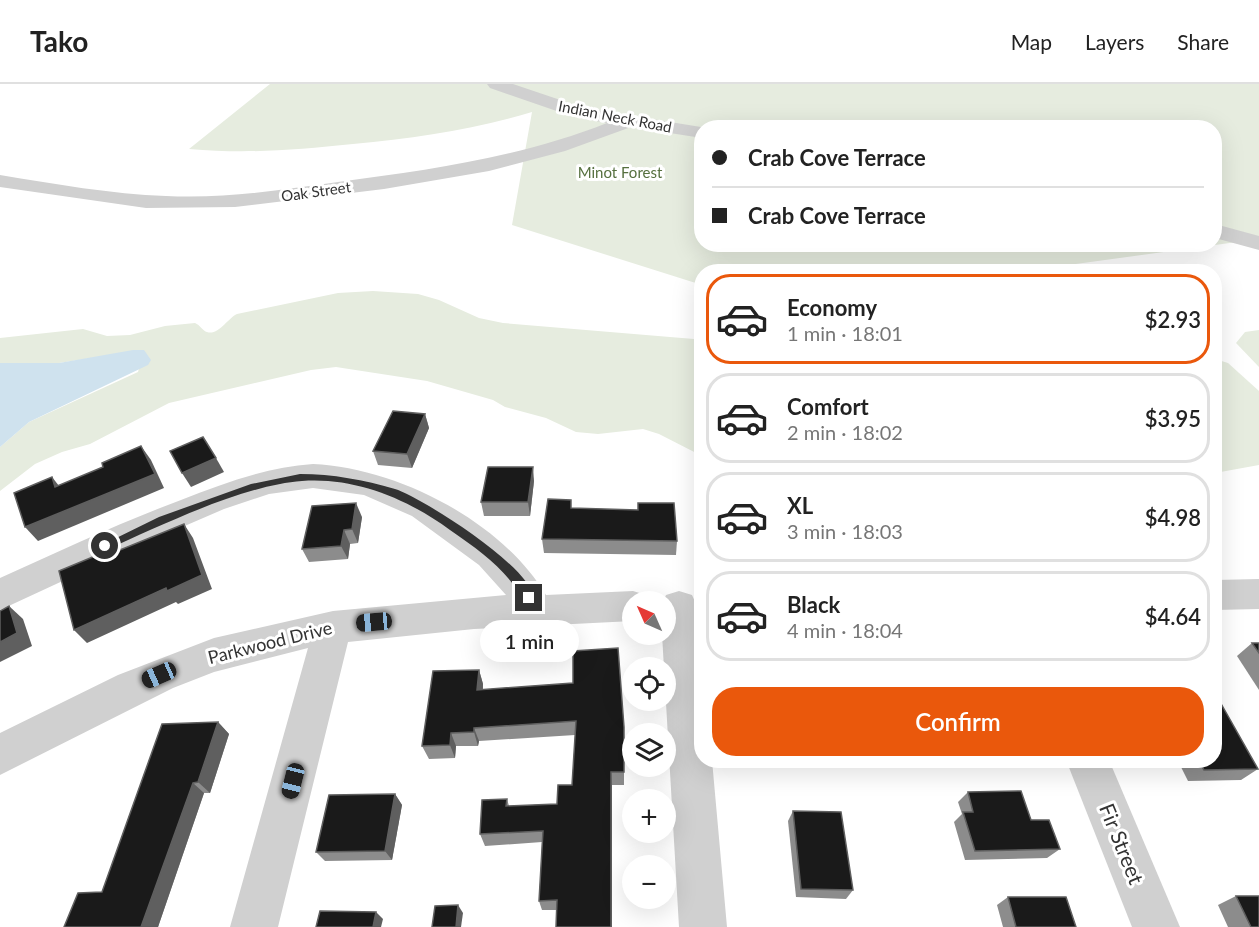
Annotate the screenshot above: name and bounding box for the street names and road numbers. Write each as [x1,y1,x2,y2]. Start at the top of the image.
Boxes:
street label: Indian Neck Road [557,96,673,136]
street label: Oak Street [280,177,352,205]
street label: Parkwood Drive [205,616,334,668]
street label: Fir Street [1095,799,1150,888]

